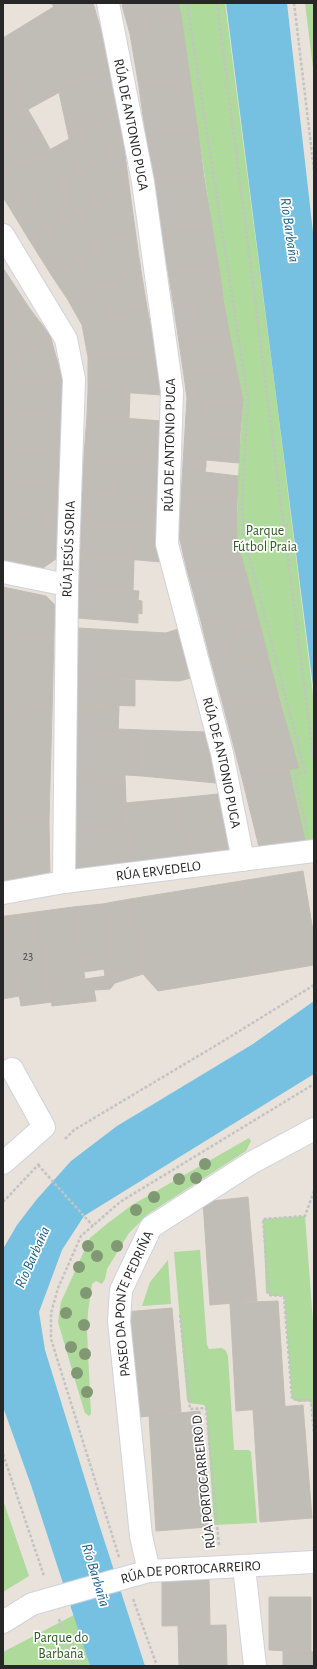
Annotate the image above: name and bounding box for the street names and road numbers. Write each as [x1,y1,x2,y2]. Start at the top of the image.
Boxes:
street label: RÚA DE ANTONIO PUGA [111,58,150,192]
street label: RÚA DE ANTONIO PUGA [159,378,178,512]
street label: RÚA JESÚS SORIA [57,500,78,598]
street label: RÚA DE ANTONIO PUGA [200,696,243,830]
street label: RÚA ERVEDELO [115,859,202,883]
street label: PASEO DA PONTE PEDRIÑA [113,1229,156,1377]
street label: RÚA PORTOCARREIRO D [187,1414,218,1550]
street label: RÚA DE PORTOCARREIRO [119,1559,261,1587]

